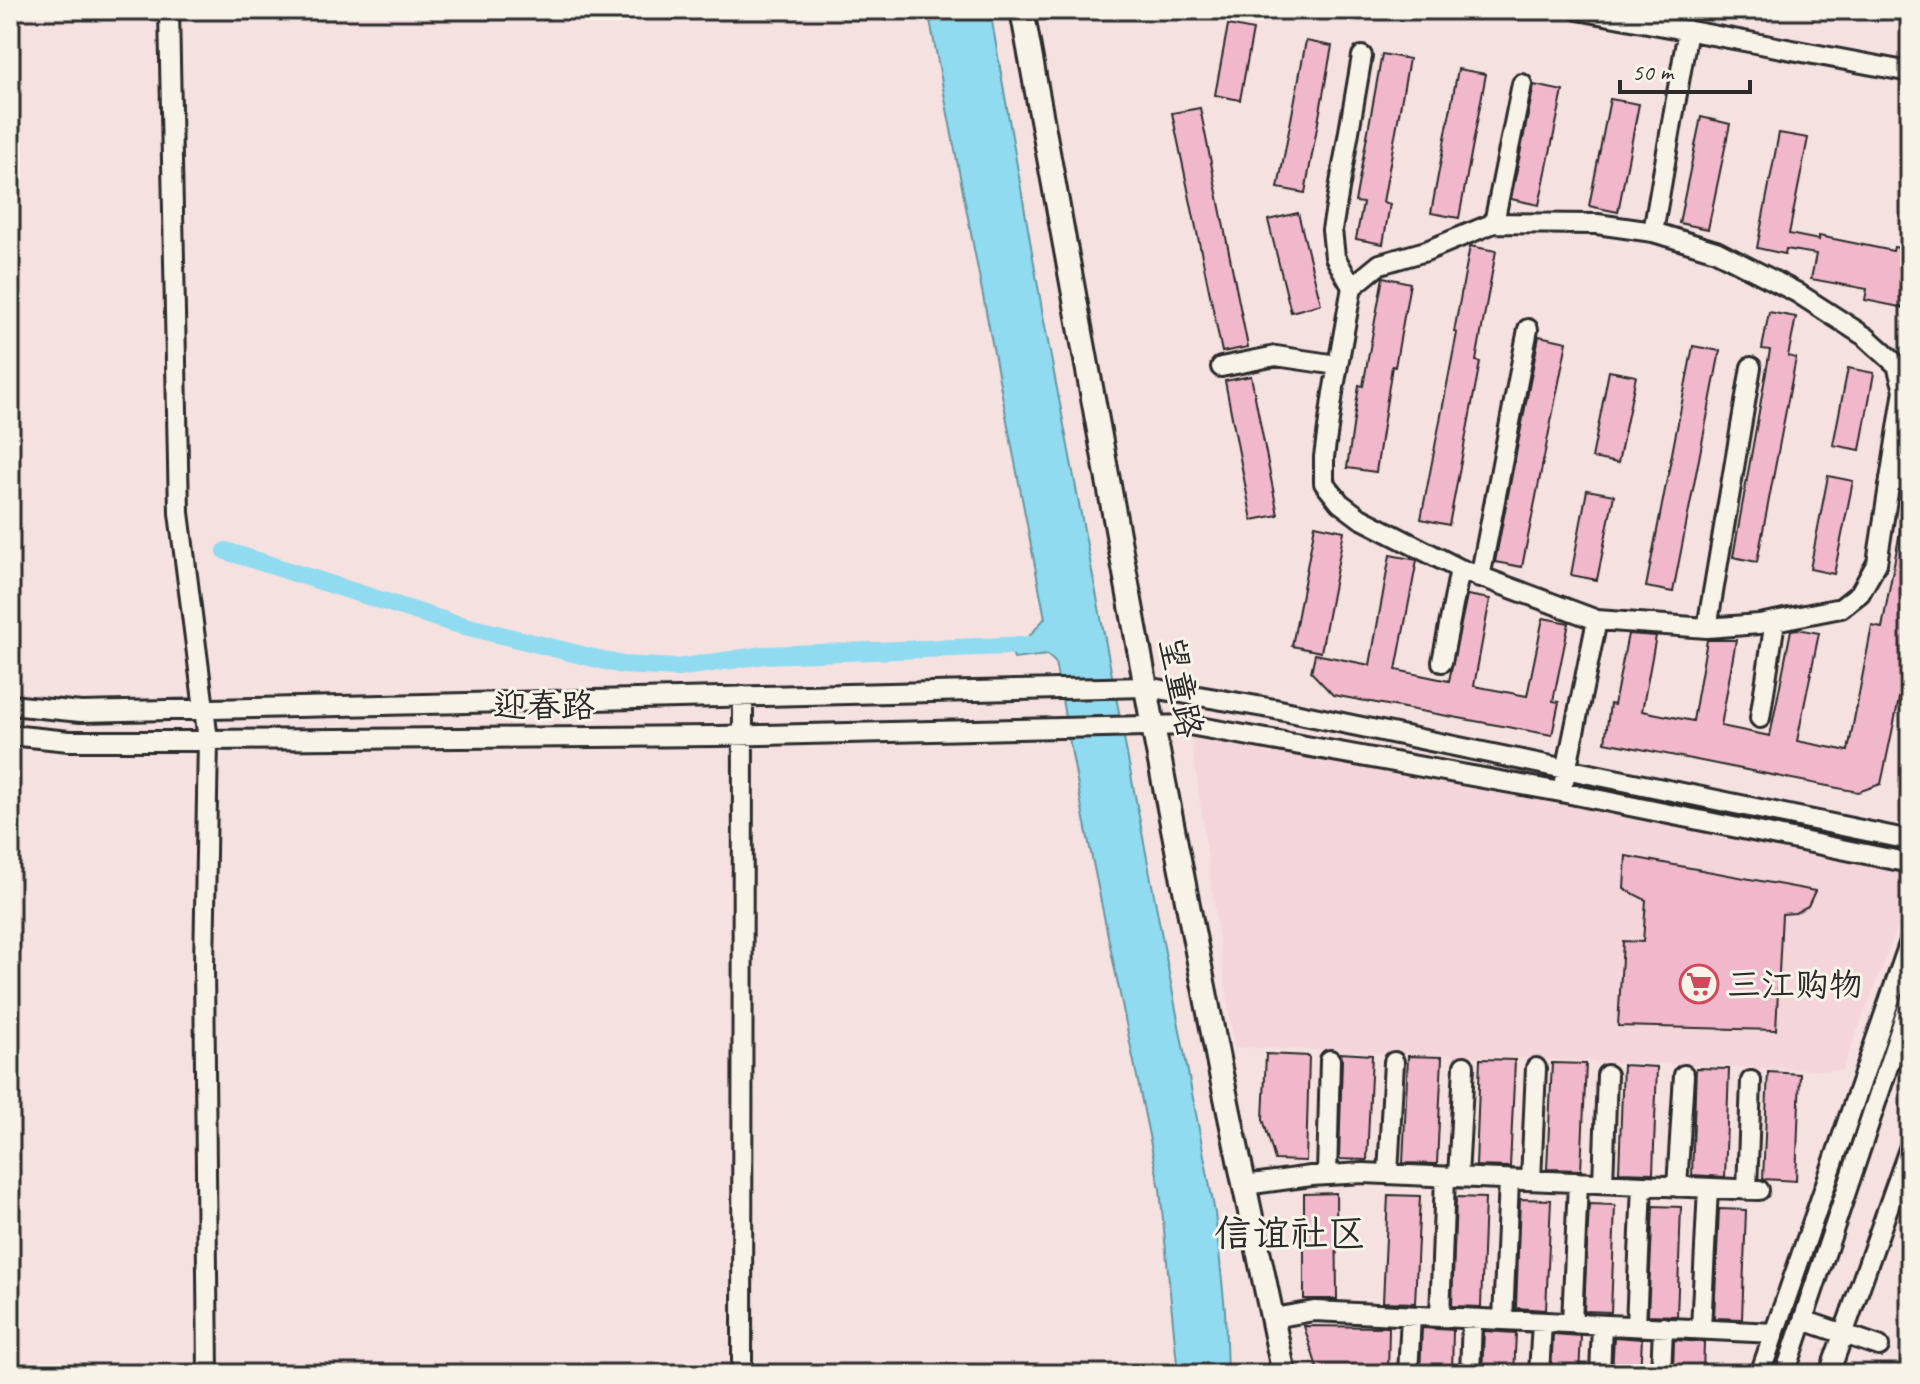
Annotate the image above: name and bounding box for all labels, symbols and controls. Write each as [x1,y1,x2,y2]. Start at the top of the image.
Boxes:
scale bar [1620,44,1750,94]
text: 50 m [1632,57,1675,87]
street label: 望童路 [1150,633,1212,741]
street label: 迎春路 [493,684,595,727]
supermarket icon: 三江购物 [1678,963,1720,1005]
place label: 三江购物 [1727,963,1863,1006]
district label: 信谊社区 [1214,1210,1366,1257]

